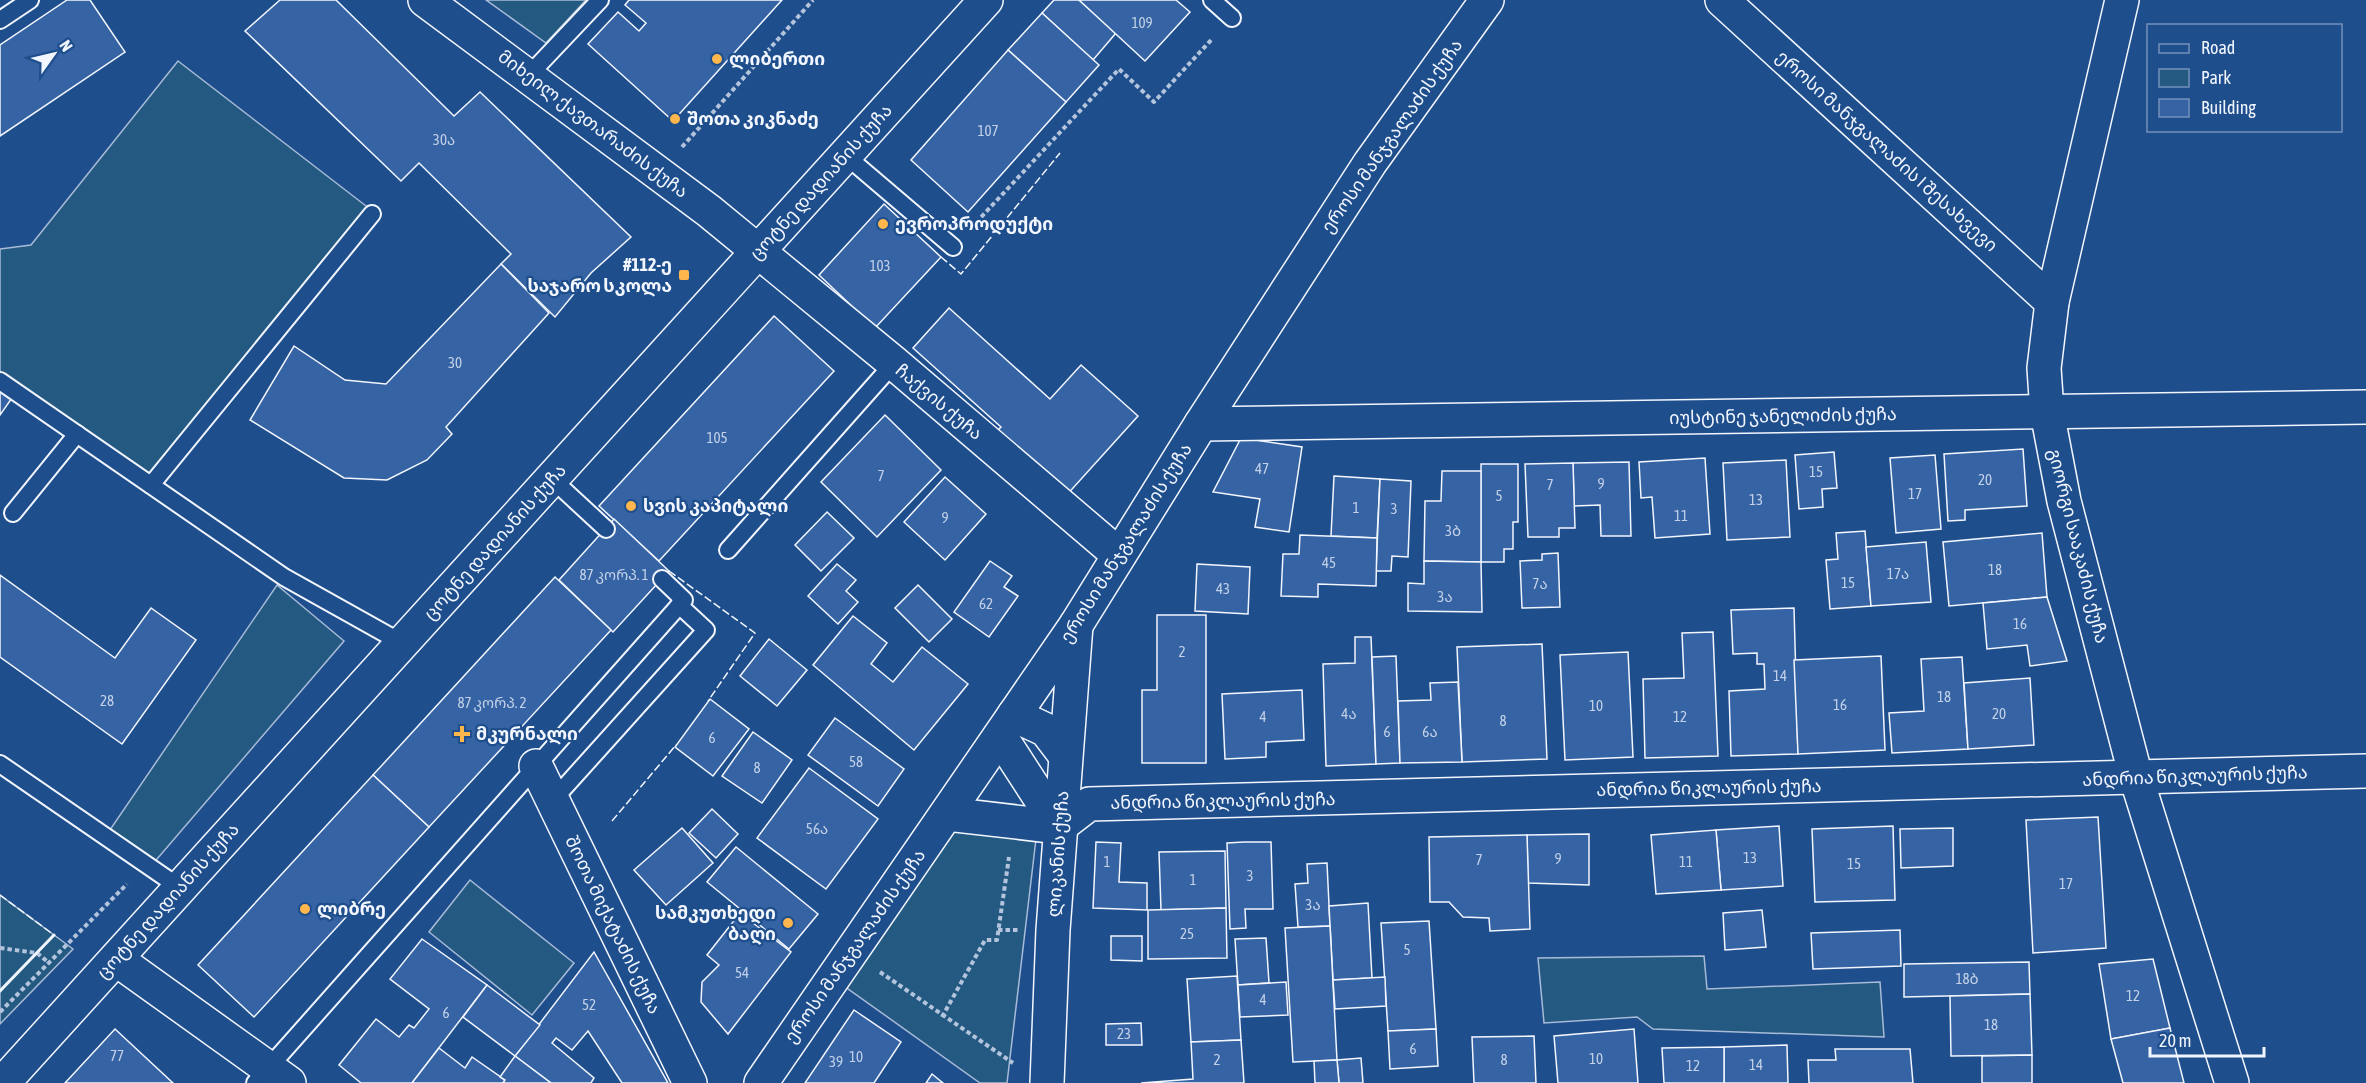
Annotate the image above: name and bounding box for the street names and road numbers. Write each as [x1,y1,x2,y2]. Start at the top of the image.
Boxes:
street label: ეროსი მანჯგალაძის ქუჩა [1317,35,1467,237]
street label: მიხეილ ქავთარაძის ქუჩა [494,45,692,203]
street label: ეროსი მანჯგალაძის I შესახვევი [1772,46,2002,256]
street label: ცოტნე დადიანის ქუჩა [745,99,897,265]
street label: ჩაქვის ქუჩა [891,359,987,445]
street label: იუსტინე ჯანელიძის ქუჩა [1669,403,1897,429]
street label: ეროსი მანჯგალაძის ქუჩა [1055,439,1197,647]
street label: გიორგი სააკაძის ქუჩა [2043,446,2113,646]
street label: ცოტნე დადიანის ქუჩა [419,459,571,625]
street label: ანდრია წიკლაურის ქუჩა [2082,761,2308,791]
street label: ანდრია წიკლაურის ქუჩა [1596,775,1822,801]
street label: ანდრია წიკლაურის ქუჩა [1110,788,1336,814]
street label: ლიკანის ქუჩა [1043,790,1073,918]
street label: ცოტნე დადიანის ქუჩა [92,818,244,984]
street label: შოთა მიქატაძის ქუჩა [560,832,666,1018]
street label: ეროსი მანჯგალაძის ქუჩა [780,845,930,1047]

